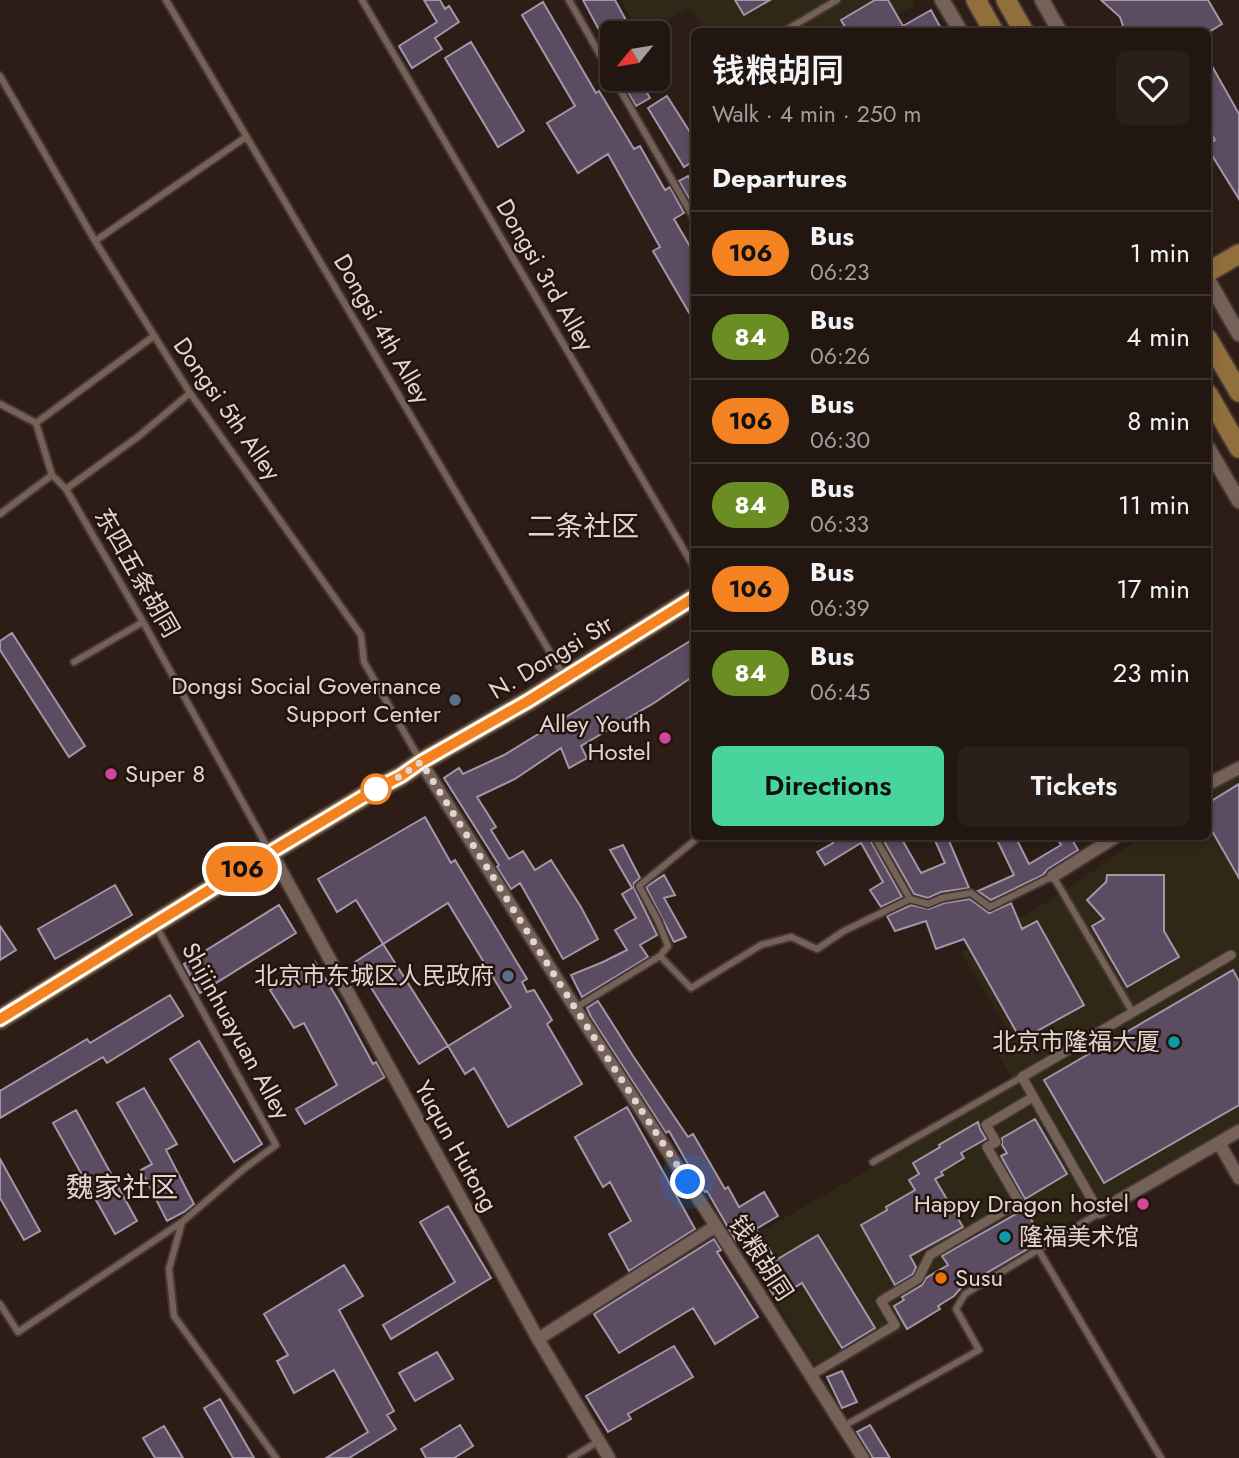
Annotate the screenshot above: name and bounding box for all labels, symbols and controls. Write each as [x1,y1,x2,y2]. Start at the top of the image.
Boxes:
north arrow [600,21,670,91]
map controls [600,21,670,91]
text: 钱粮胡同 [712,47,844,94]
button: heart [1116,51,1190,125]
text: Walk · 4 min · 250 m [712,97,921,131]
text: Departures [712,159,847,197]
street label: Dongsi 3rd Alley [488,192,603,358]
text: Bus [810,217,854,255]
text: 1 min [1130,234,1190,272]
text: 106 [728,235,773,270]
street label: Dongsi 4th Alley [325,247,440,411]
text: 06:23 [810,255,870,289]
text: Bus [810,301,854,339]
text: 4 min [1126,318,1190,356]
text: 84 [735,319,766,354]
street label: Dongsi 5th Alley [165,330,290,488]
text: 06:26 [810,339,870,373]
text: Bus [810,385,854,423]
text: 8 min [1127,402,1190,440]
text: 106 [728,403,773,438]
text: 06:30 [810,423,870,457]
text: Bus [810,469,854,507]
text: 11 min [1118,486,1190,524]
text: 84 [735,487,766,522]
street label: 东四五条胡同 [86,502,189,644]
district label: 二条社区 [527,506,639,547]
text: 06:33 [810,507,869,541]
text: Bus [810,553,854,591]
text: 17 min [1116,570,1190,608]
text: 106 [728,571,773,606]
text: 06:39 [810,591,870,625]
street label: N. Dongsi Str [482,605,620,707]
text: Bus [810,637,854,675]
text: 23 min [1113,654,1190,692]
text: 84 [735,655,766,690]
place label: Dongsi Social Governance Support Center [171,668,442,731]
text: 06:45 [810,675,870,709]
marker: Dongsi Social Governance Support Center [447,692,463,708]
place label: Alley Youth Hostel [539,706,651,769]
marker: Alley Youth Hostel [657,730,673,746]
button: Directions [712,746,944,826]
button: Tickets [958,746,1190,826]
place label: Super 8 [125,756,205,791]
marker: Super 8 [103,766,119,782]
unlabelled marker [361,774,391,804]
line badge: 106 [202,846,282,892]
text: 106 [220,851,264,886]
street label: Shijinhuayuan Alley [173,936,300,1126]
place label: 北京市东城区人民政府 [254,958,494,993]
marker: 北京市东城区人民政府 [500,968,516,984]
place label: 北京市隆福大厦 [992,1024,1160,1059]
marker: 北京市隆福大厦 [1166,1034,1182,1050]
street label: Yuqun Hutong [406,1074,507,1218]
your location [670,1164,705,1199]
district label: 魏家社区 [66,1167,178,1208]
place label: Happy Dragon hostel [914,1186,1129,1221]
marker: Happy Dragon hostel [1135,1196,1151,1212]
street label: 钱粮胡同 [721,1208,802,1308]
place label: 隆福美术馆 [1019,1219,1139,1254]
marker: 隆福美术馆 [997,1229,1013,1245]
place label: Susu [955,1260,1003,1295]
marker: Susu [933,1270,949,1286]

